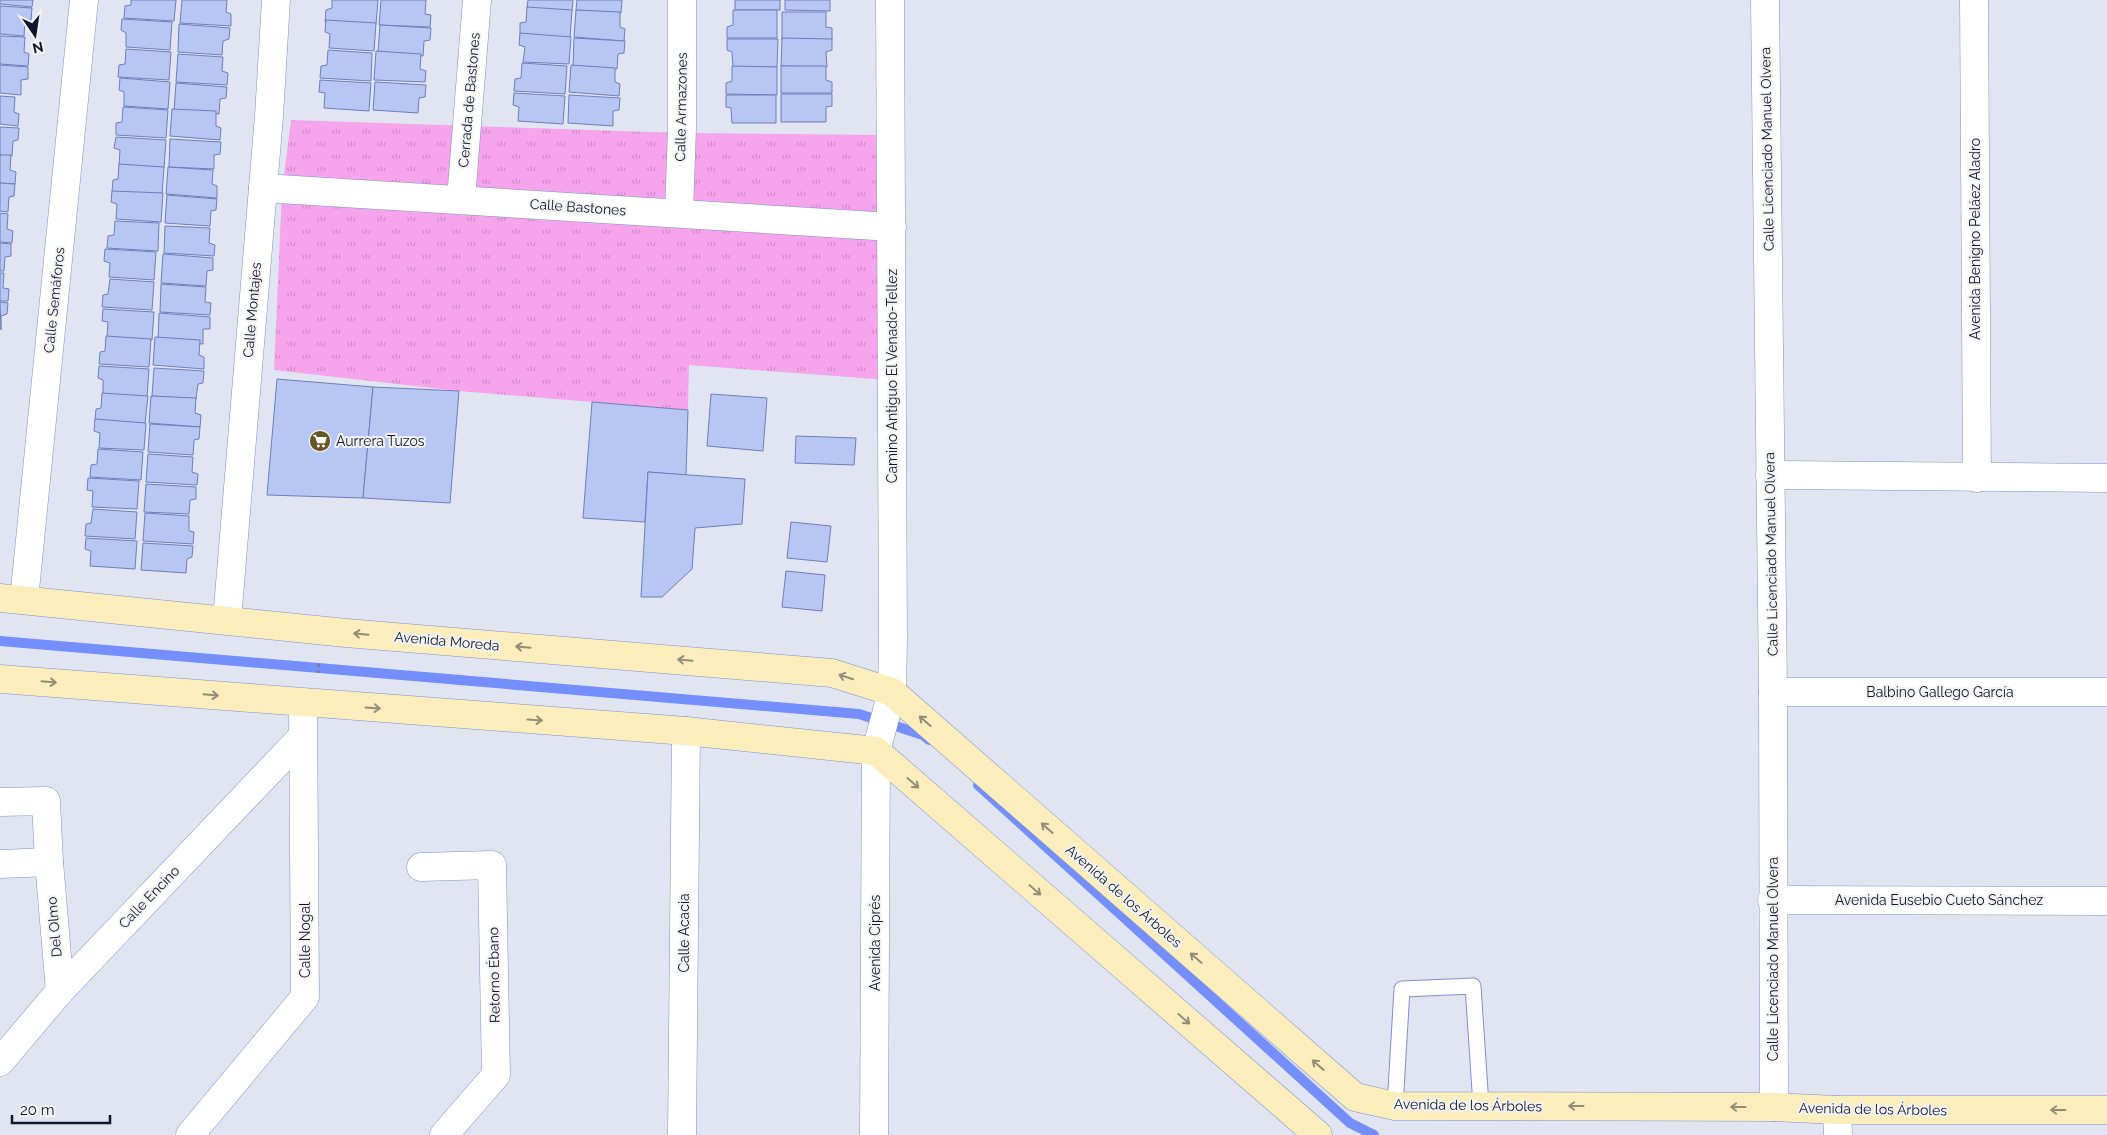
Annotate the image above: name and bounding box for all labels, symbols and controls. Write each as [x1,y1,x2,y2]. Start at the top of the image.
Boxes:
north arrow [10,10,60,60]
street label: Cerrada de Bastones [455,32,483,168]
text: N [31,39,45,57]
street label: Calle Licenciado Manuel Olvera [1757,47,1777,251]
street label: Calle Armazones [672,52,690,162]
street label: Avenida Benigno Peláez Aladro [1967,138,1983,340]
street label: Calle Bastones [529,196,627,218]
street label: Calle Semáforos [40,246,68,354]
street label: Calle Montajes [240,261,264,358]
street label: Camino Antiguo El Venado-Tellez [884,269,900,483]
supermarket icon: Aurrera Tuzos [308,429,332,453]
place label: Aurrera Tuzos [336,433,425,449]
street label: Calle Licenciado Manuel Olvera [1761,452,1781,656]
street label: Avenida Moreda [394,628,500,654]
one-way arrow [353,629,369,639]
one-way arrow [515,642,531,652]
one-way arrow [677,655,693,665]
one-way arrow [839,672,854,681]
one-way arrow [40,678,56,687]
street label: Balbino Gallego García [1866,684,2014,700]
one-way arrow [202,691,218,700]
one-way arrow [364,703,380,713]
one-way arrow [526,715,542,725]
one-way arrow [918,715,931,727]
one-way arrow [906,777,919,789]
one-way arrow [1040,822,1053,834]
street label: Avenida de los Árboles [1063,841,1186,951]
street label: Calle Licenciado Manuel Olvera [1765,857,1781,1061]
street label: Calle Encino [115,862,183,932]
one-way arrow [1028,884,1041,896]
street label: Avenida Eusebio Cueto Sánchez [1835,892,2043,908]
street label: Calle Acacia [676,893,692,973]
street label: Avenida Ciprés [867,895,883,991]
street label: Del Olmo [43,896,65,958]
street label: Calle Nogal [297,902,313,978]
street label: Retorno Ébano [484,927,503,1023]
one-way arrow [1189,952,1202,964]
one-way arrow [1178,1013,1191,1025]
one-way arrow [1312,1059,1325,1070]
scale bar [12,1092,110,1124]
street label: Avenida de los Árboles [1394,1095,1542,1114]
street label: Avenida de los Árboles [1799,1099,1947,1118]
text: 20 m [20,1101,55,1119]
one-way arrow [1568,1101,1584,1111]
one-way arrow [1731,1102,1747,1112]
one-way arrow [2051,1105,2067,1115]

